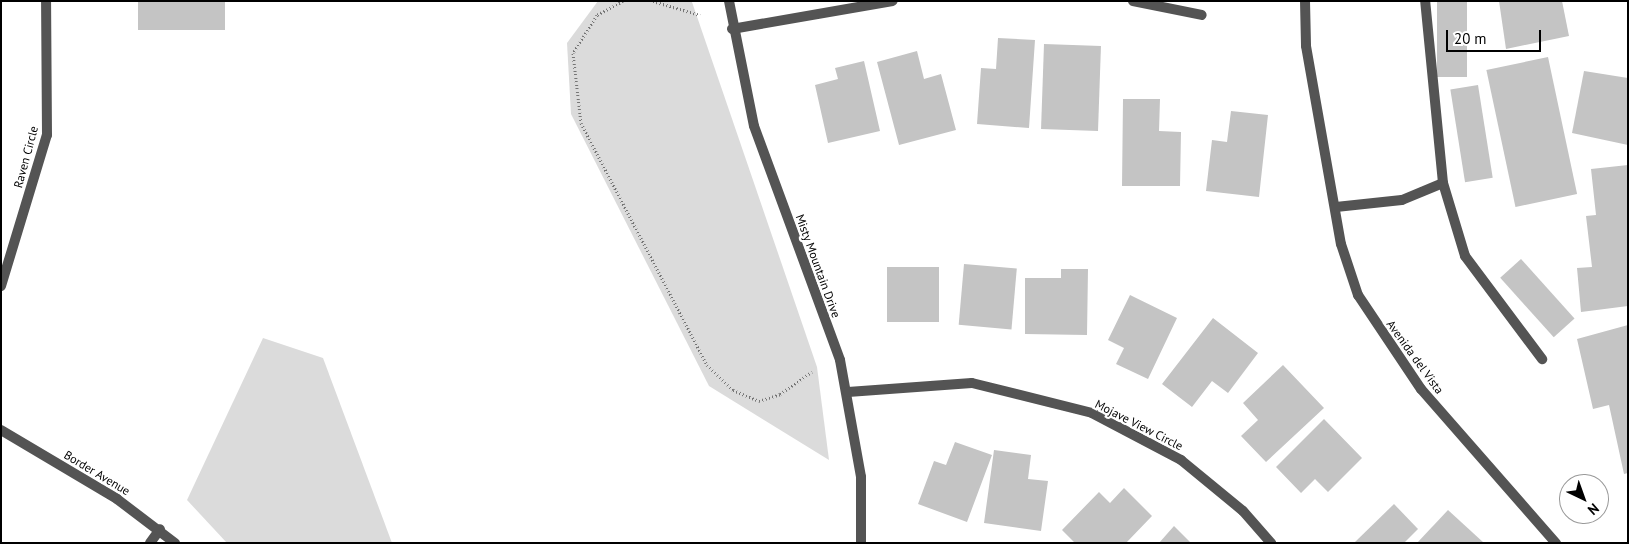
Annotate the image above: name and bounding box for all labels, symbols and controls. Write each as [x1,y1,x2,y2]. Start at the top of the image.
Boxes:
scale bar [1449,20,1544,52]
text: 20 m [1454,29,1487,48]
street label: Raven Circle [11,124,41,190]
street label: Misty Mountain Drive [793,212,843,320]
street label: Avenida del Vista [1383,317,1447,397]
street label: Mojave View Circle [1092,397,1186,453]
street label: Border Avenue [61,448,133,498]
north arrow [1559,474,1609,524]
text: N [1584,500,1603,519]

